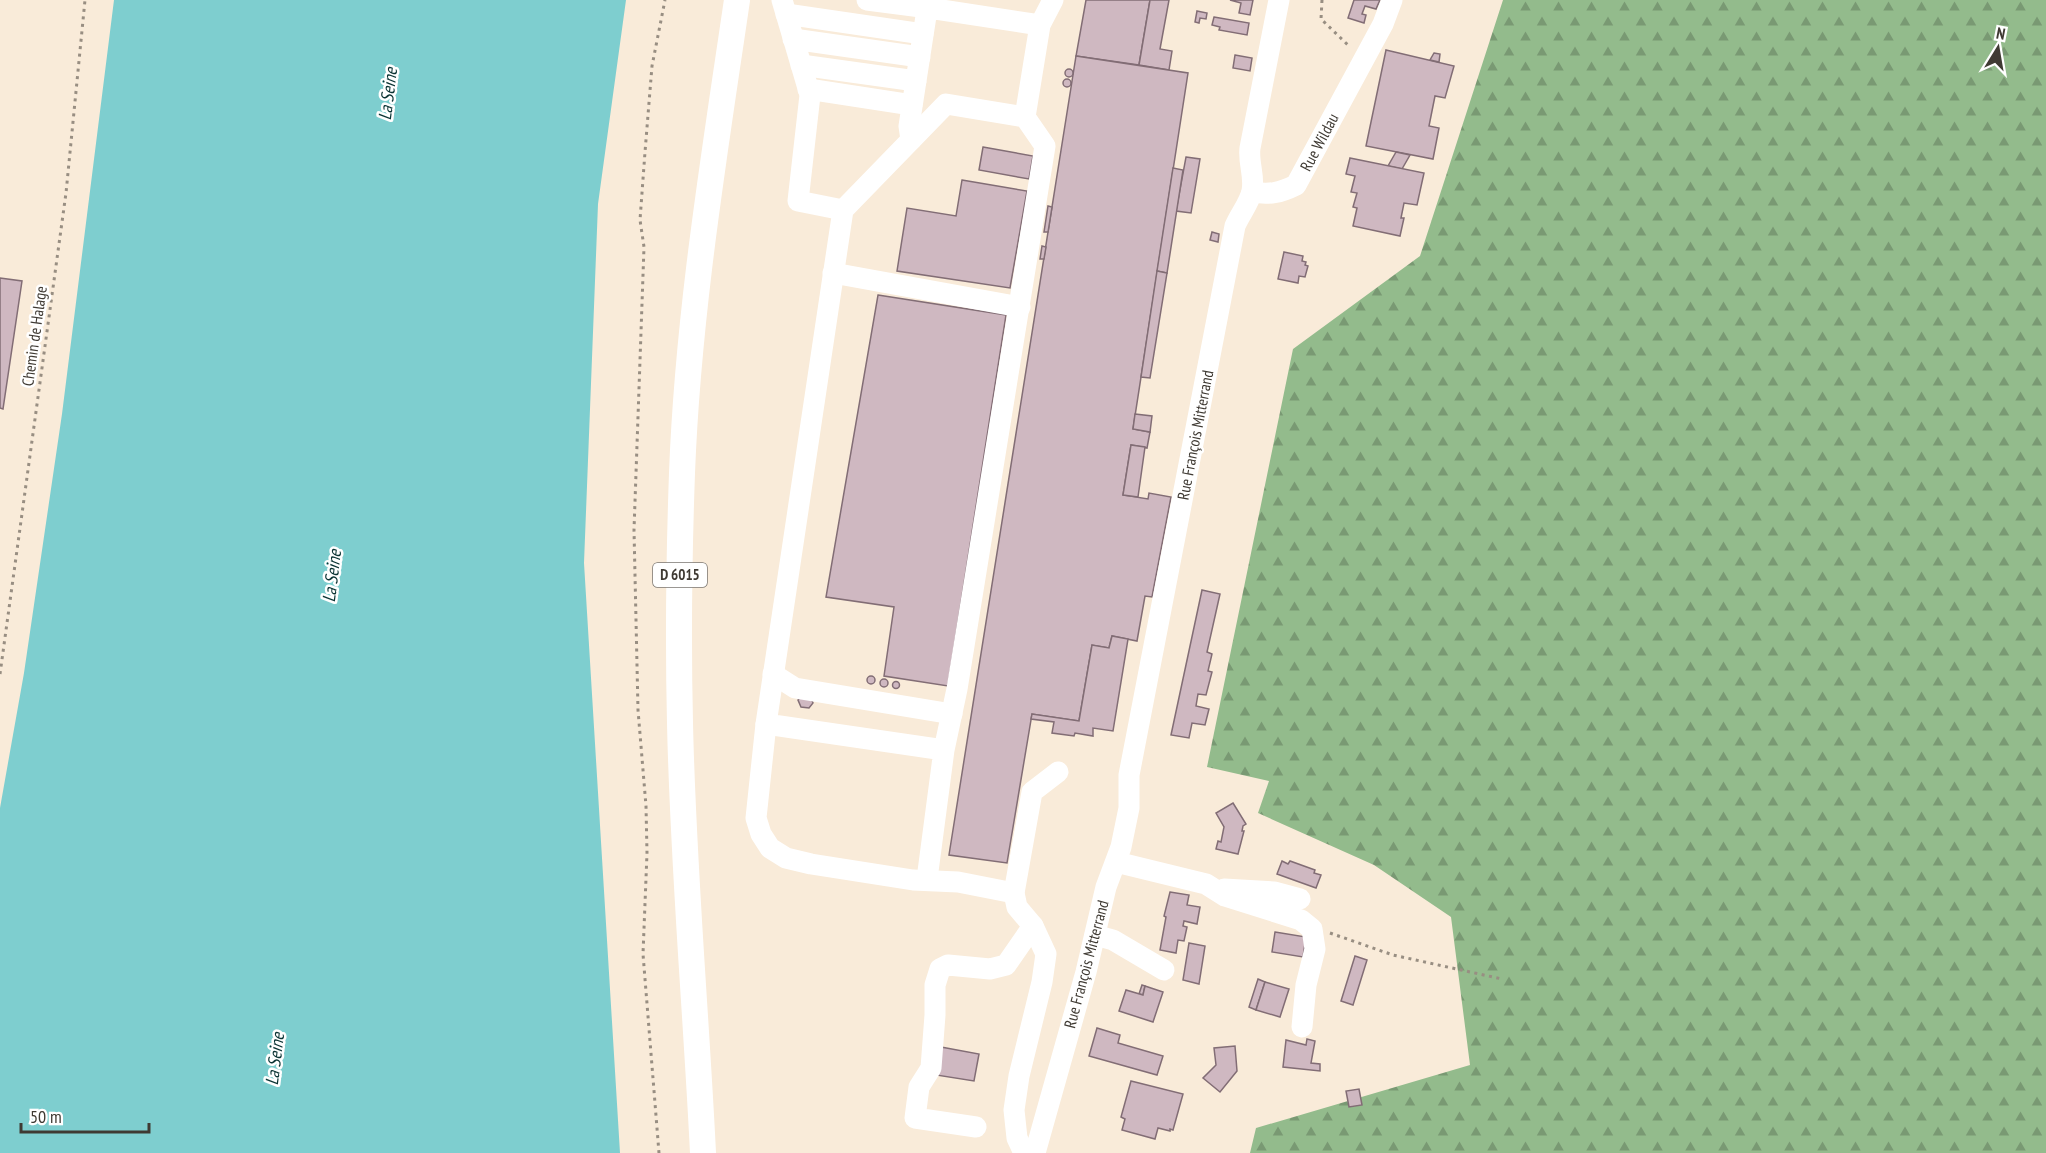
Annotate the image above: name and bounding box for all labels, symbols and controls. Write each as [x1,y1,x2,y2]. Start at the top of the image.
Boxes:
north arrow [1968,18,2028,78]
text: N [1995,23,2007,44]
water label: La Seine [373,65,402,121]
street label: Rue Wildau [1295,110,1343,174]
street label: Chemin de Halage [17,285,51,387]
street label: Rue François Mitterrand [1173,368,1217,502]
water label: La Seine [317,547,346,603]
road number: D 6015 [653,563,707,587]
street label: Rue François Mitterrand [1059,898,1113,1030]
water label: La Seine [260,1030,289,1086]
scale bar [21,1096,148,1134]
text: 50 m [30,1105,62,1128]

